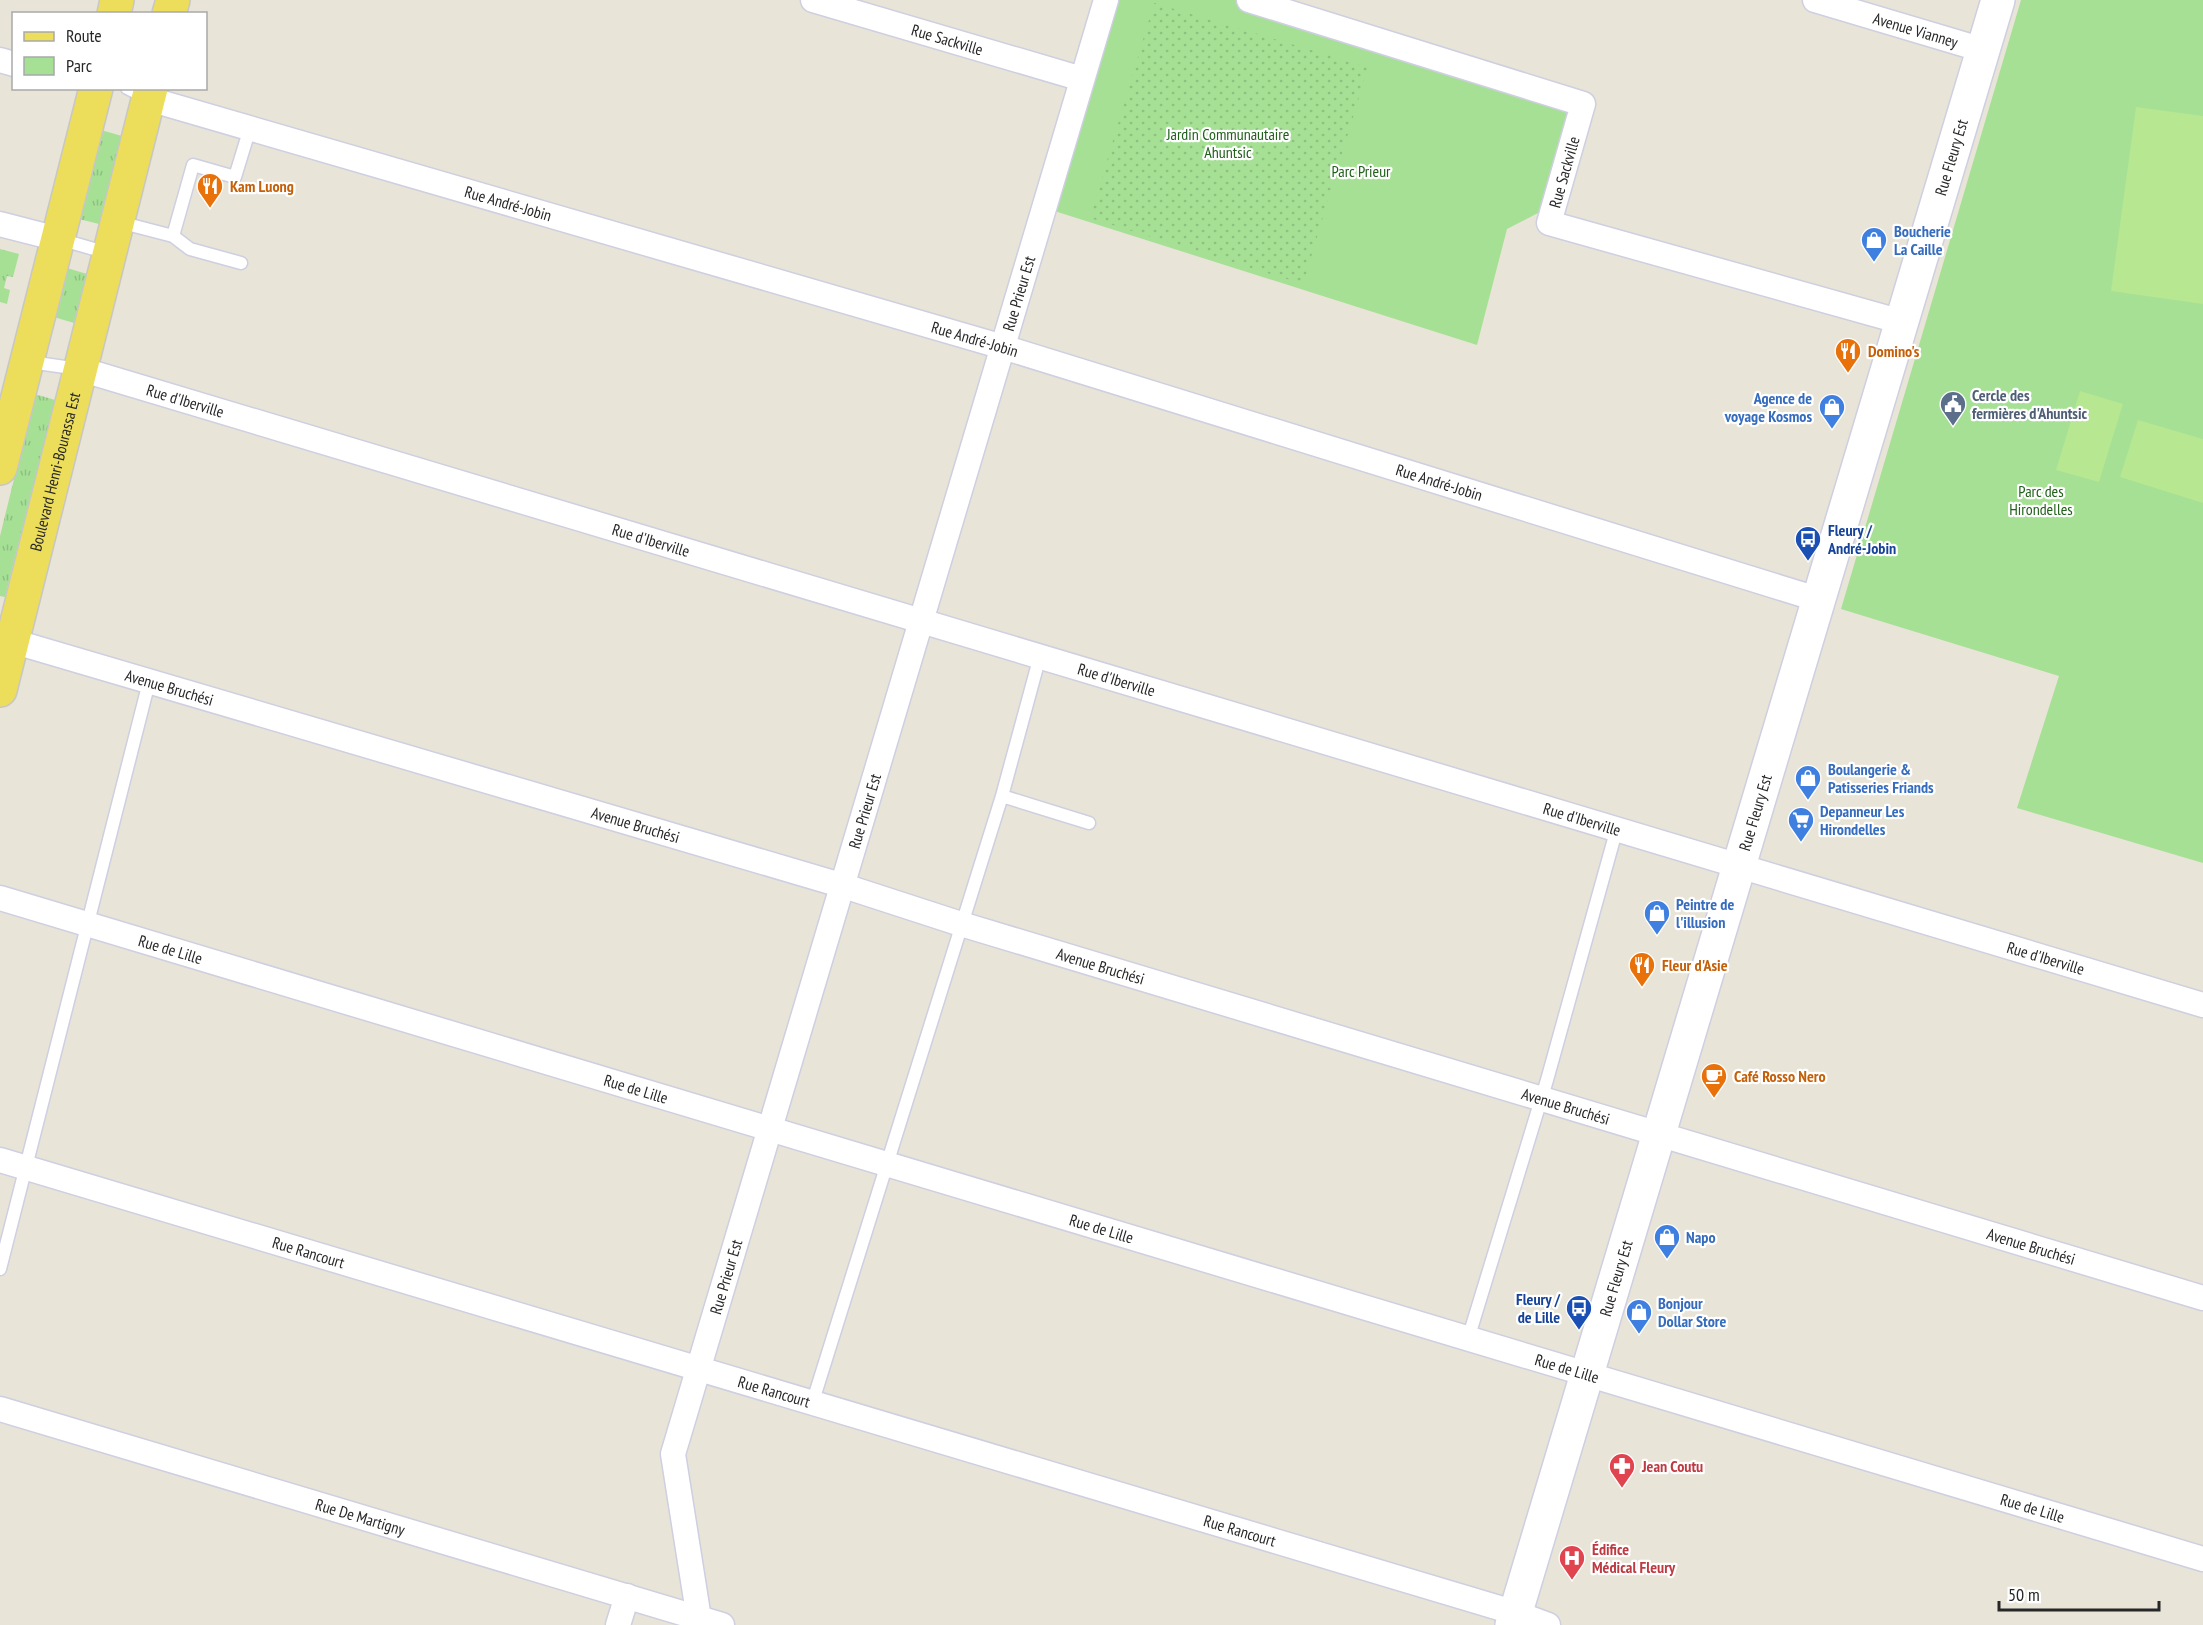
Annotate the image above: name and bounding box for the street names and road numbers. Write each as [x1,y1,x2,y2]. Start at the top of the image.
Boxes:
street label: Avenue Vianney [1871,8,1960,52]
street label: Rue Sackville [909,19,985,59]
street label: Rue Fleury Est [1930,116,1972,198]
street label: Rue Sackville [1544,134,1584,210]
street label: Rue André-Jobin [462,181,554,225]
street label: Rue Prieur Est [998,253,1039,333]
street label: Rue André-Jobin [929,317,1021,361]
street label: Rue d'Iberville [144,380,227,422]
street label: Boulevard Henri-Bourassa Est [25,390,84,553]
street label: Rue André-Jobin [1393,459,1485,505]
street label: Rue d'Iberville [610,519,692,561]
street label: Rue d'Iberville [1075,658,1158,701]
street label: Avenue Bruchési [123,665,216,710]
street label: Rue Prieur Est [844,771,885,851]
street label: Rue Fleury Est [1734,771,1776,853]
street label: Rue d'Iberville [1541,798,1623,840]
street label: Avenue Bruchési [589,802,682,847]
street label: Rue de Lille [136,930,205,968]
street label: Rue d'Iberville [2005,937,2087,979]
street label: Avenue Bruchési [1054,943,1147,989]
street label: Rue de Lille [602,1070,670,1108]
street label: Avenue Bruchési [1519,1083,1612,1129]
street label: Rue de Lille [1067,1209,1136,1248]
street label: Avenue Bruchési [1985,1224,2078,1269]
street label: Rue Rancourt [270,1232,348,1273]
street label: Rue Prieur Est [705,1236,747,1317]
street label: Rue Fleury Est [1595,1237,1637,1319]
street label: Rue de Lille [1533,1349,1601,1387]
street label: Rue Rancourt [736,1371,813,1412]
street label: Rue de Lille [1998,1489,2067,1527]
street label: Rue De Martigny [313,1494,407,1540]
street label: Rue Rancourt [1201,1510,1279,1551]

